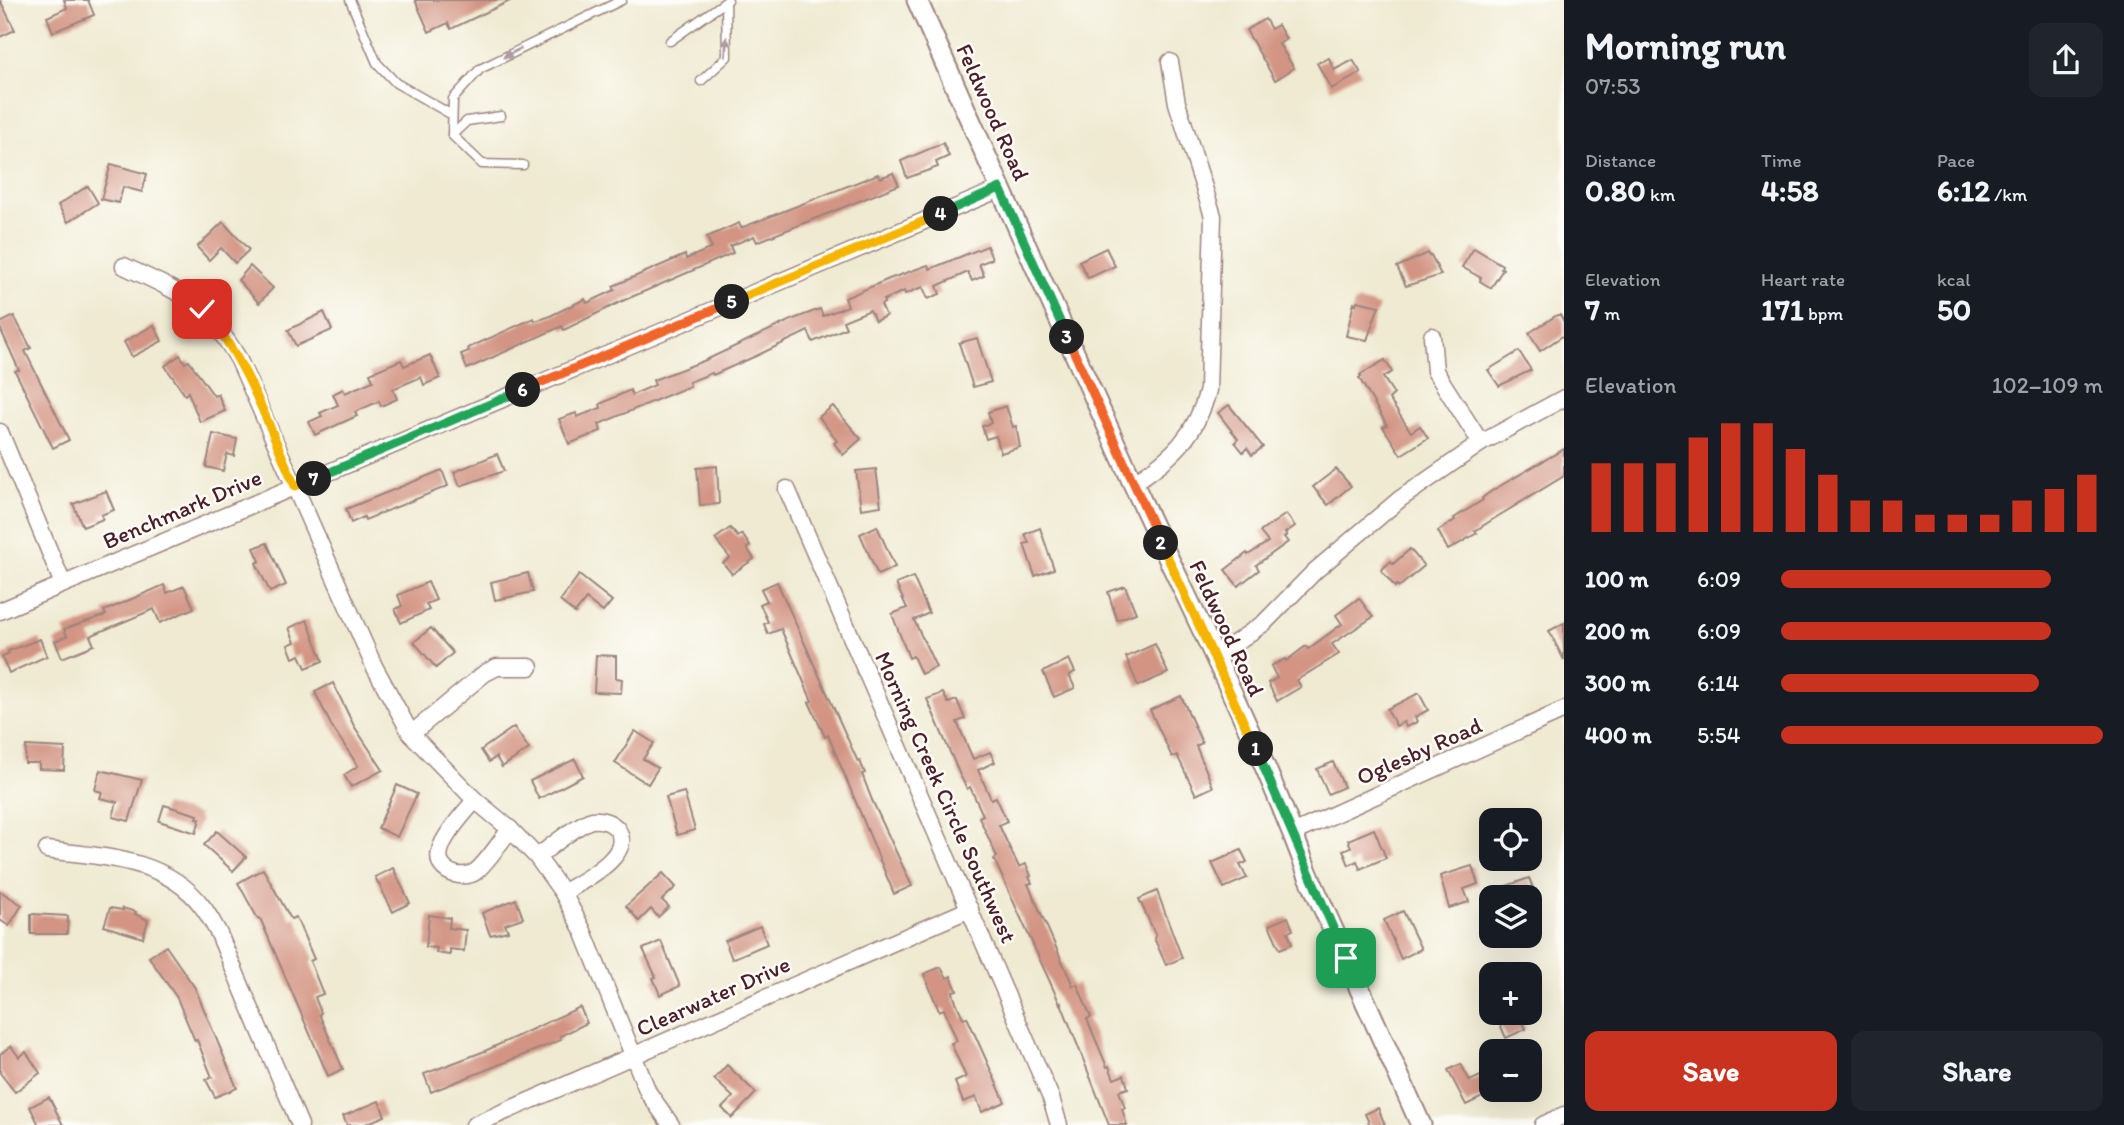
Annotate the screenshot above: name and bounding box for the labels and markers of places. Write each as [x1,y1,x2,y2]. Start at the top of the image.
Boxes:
pin: 4 [923,196,958,232]
pin [172,279,232,339]
pin: 5 [714,284,750,320]
pin: 3 [1050,320,1084,354]
pin: 6 [505,372,540,408]
pin: 7 [296,462,332,496]
pin: 2 [1144,526,1178,560]
pin: 1 [1238,732,1274,766]
pin [1316,928,1376,988]

